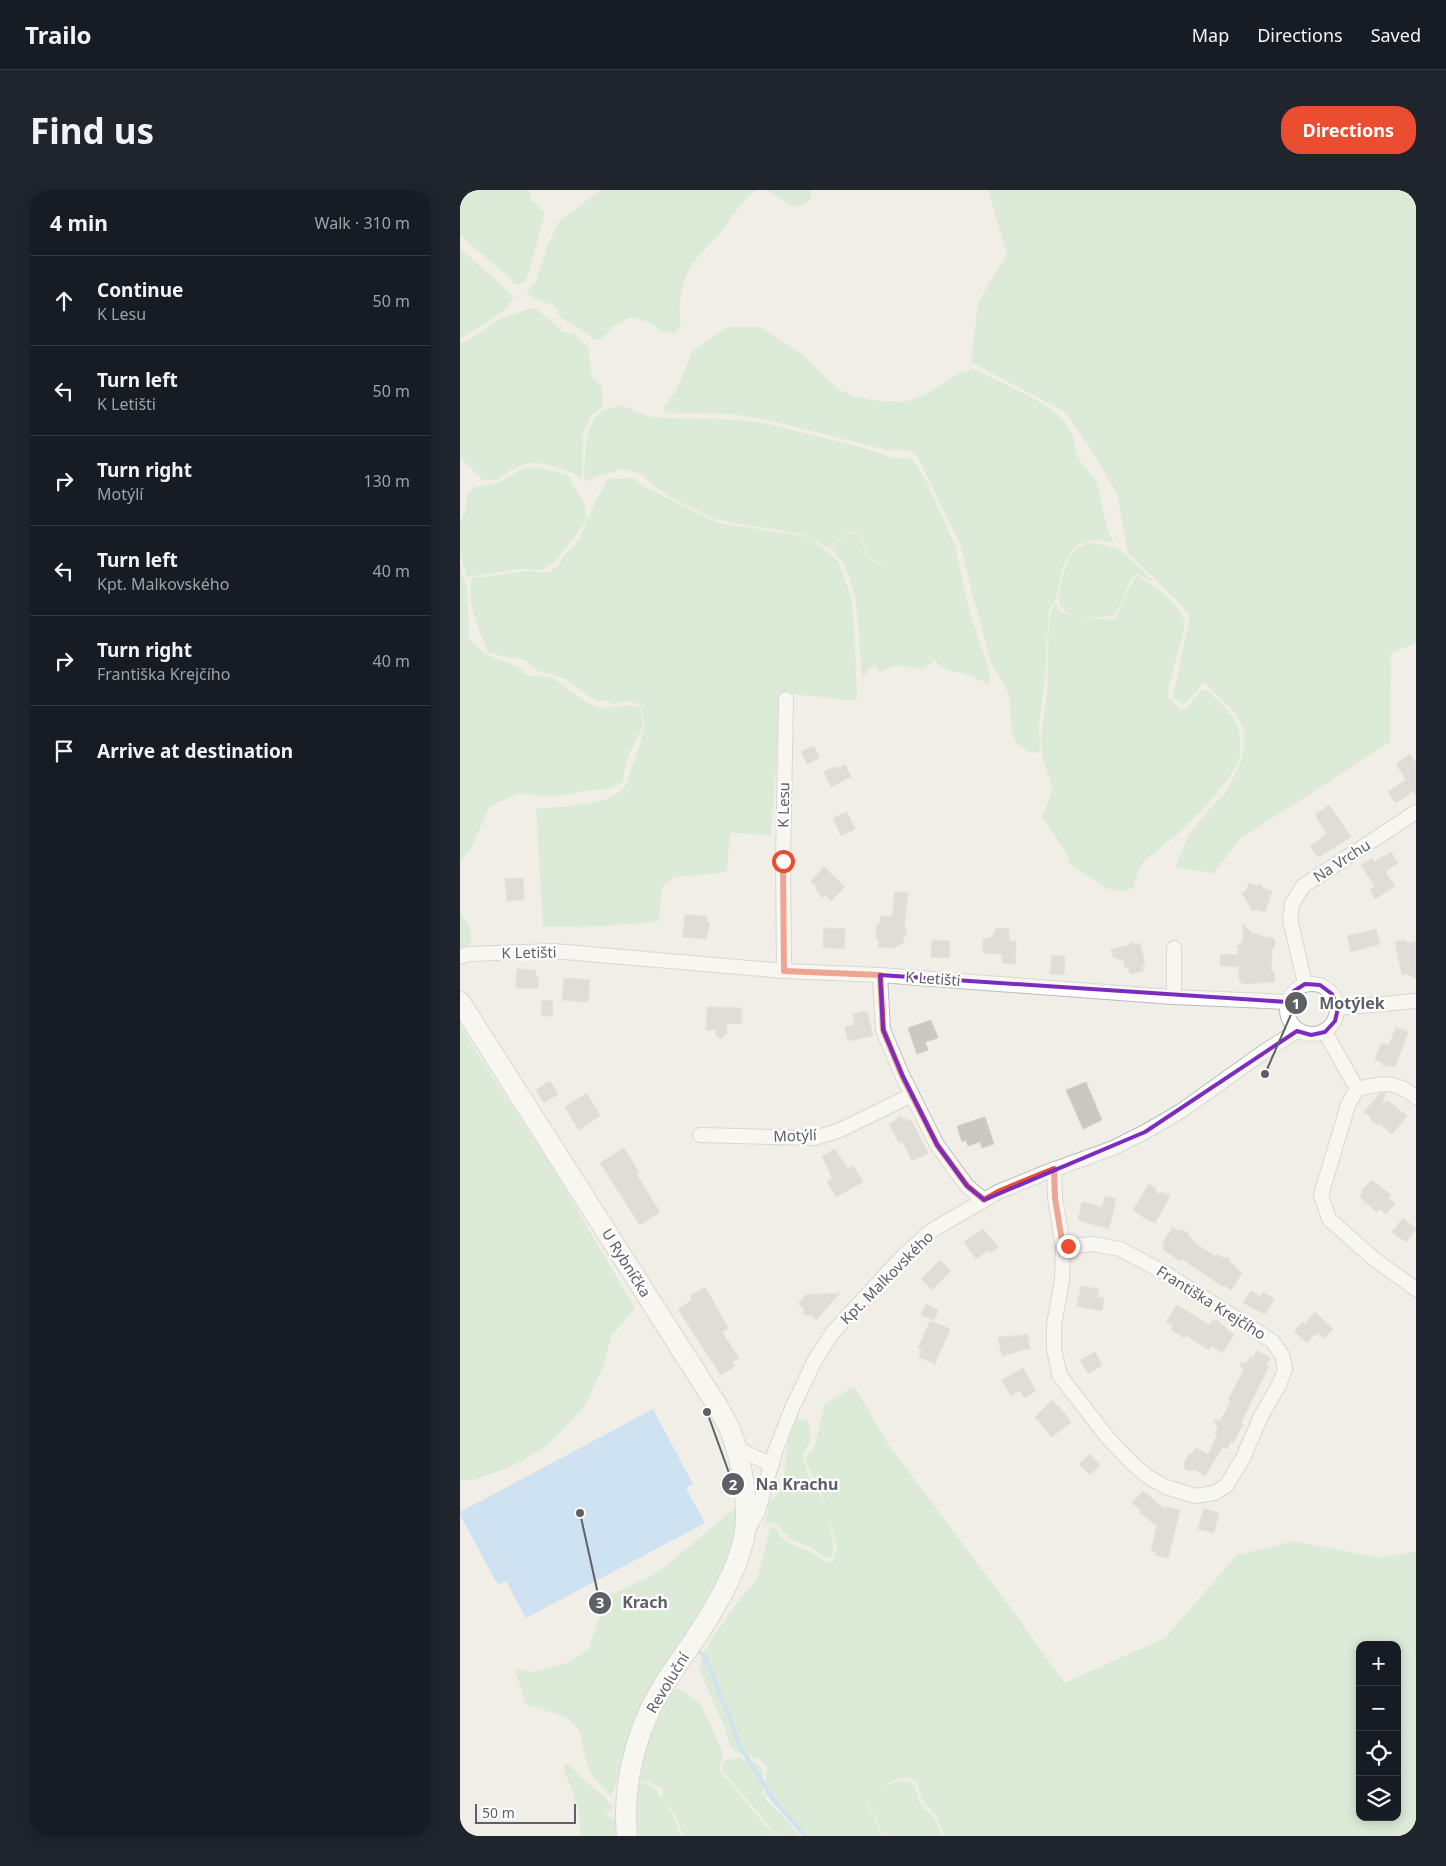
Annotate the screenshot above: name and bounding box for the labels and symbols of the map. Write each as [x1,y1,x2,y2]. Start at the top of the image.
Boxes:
street label: K Lesu [773,782,793,828]
street label: Na Vrchu [1309,834,1374,886]
route start [772,850,795,873]
street label: K Letišti [501,942,557,962]
street label: K Letišti [905,966,961,990]
callout: Motýlek [1284,988,1394,1019]
text: Motýlek [1319,992,1385,1014]
text: 1 [1292,993,1300,1013]
street label: Motýlí [773,1124,818,1146]
street label: U Rybníčka [598,1224,656,1301]
street label: Kpt. Malkovského [835,1226,937,1328]
route end [1057,1235,1080,1258]
street label: Františka Krejčího [1153,1261,1270,1344]
callout: Na Krachu [720,1469,848,1500]
text: Na Krachu [756,1473,838,1495]
text: 2 [729,1474,738,1494]
callout: Krach [588,1587,678,1618]
text: Krach [622,1591,668,1613]
text: 3 [596,1592,604,1612]
street label: Revoluční [641,1647,694,1717]
scale bar [475,1801,576,1824]

